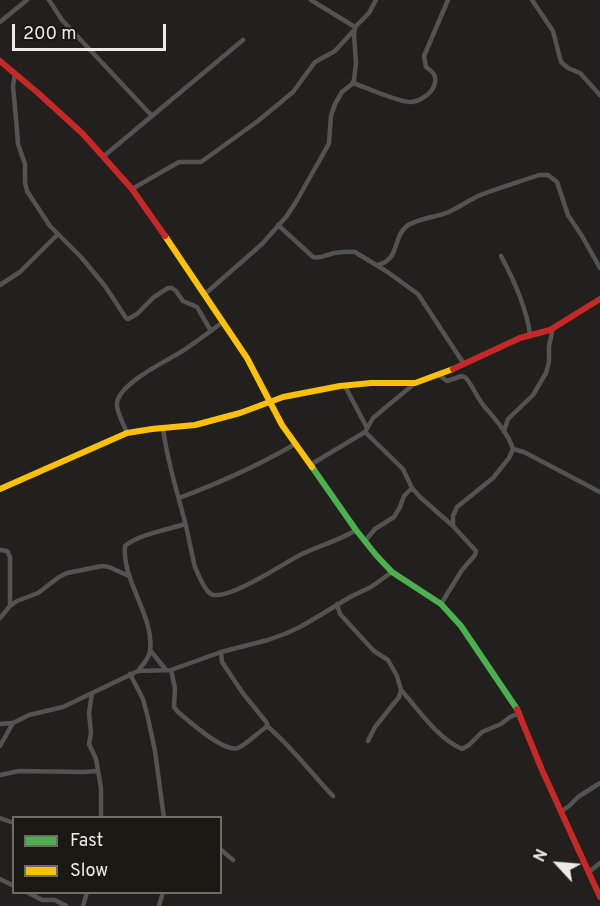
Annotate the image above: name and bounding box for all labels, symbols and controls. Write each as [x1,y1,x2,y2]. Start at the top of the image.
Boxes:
scale bar [15,12,170,50]
text: 200 m [23,23,76,46]
legend [12,816,222,894]
text: Fast [70,830,103,853]
north arrow [528,834,588,894]
text: N [530,847,553,866]
text: Slow [70,860,108,883]

